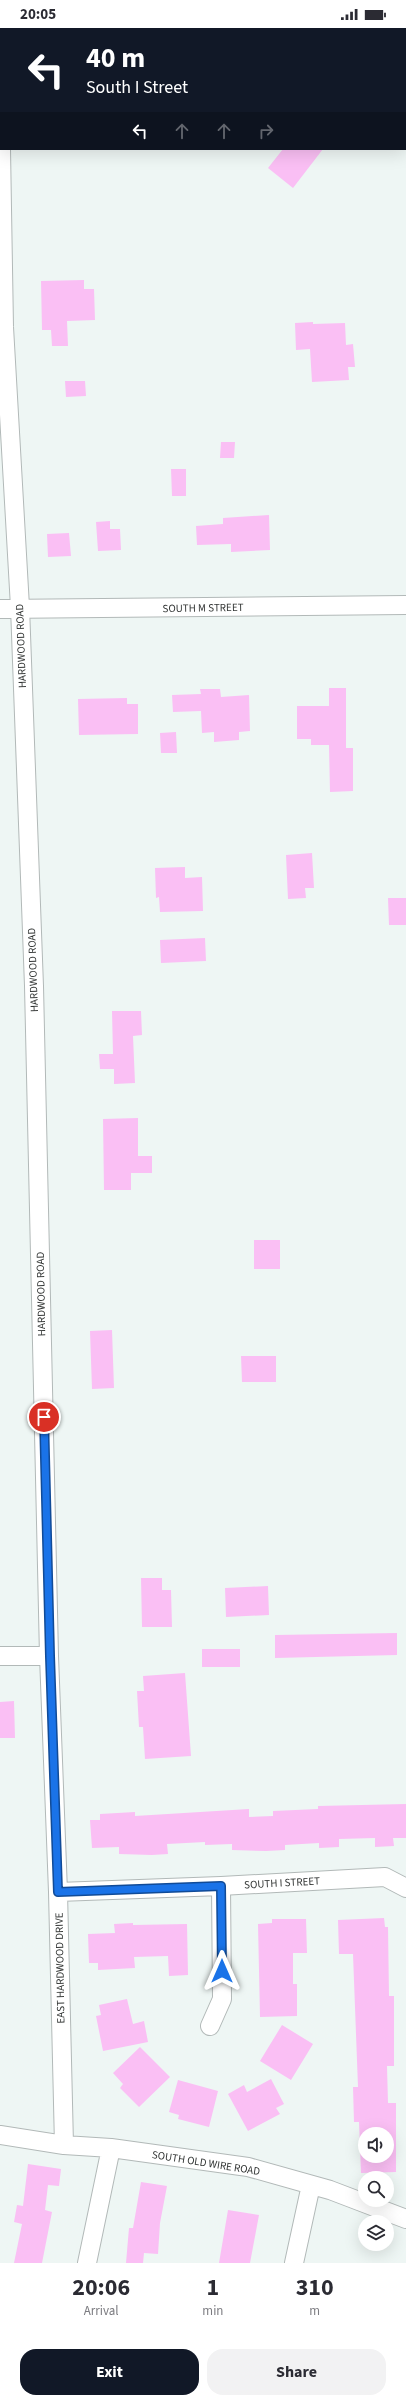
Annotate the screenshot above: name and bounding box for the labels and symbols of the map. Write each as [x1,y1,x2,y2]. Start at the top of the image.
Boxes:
street label: SOUTH M STREET [162,600,244,616]
street label: HARDWOOD ROAD [12,603,30,688]
street label: HARDWOOD ROAD [24,927,42,1012]
street label: HARDWOOD ROAD [33,1251,49,1336]
pin [27,1400,61,1434]
street label: SOUTH I STREET [244,1874,320,1892]
street label: EAST HARDWOOD DRIVE [52,1912,68,2024]
position arrow [201,1950,243,1992]
street label: SOUTH OLD WIRE ROAD [151,2147,261,2179]

